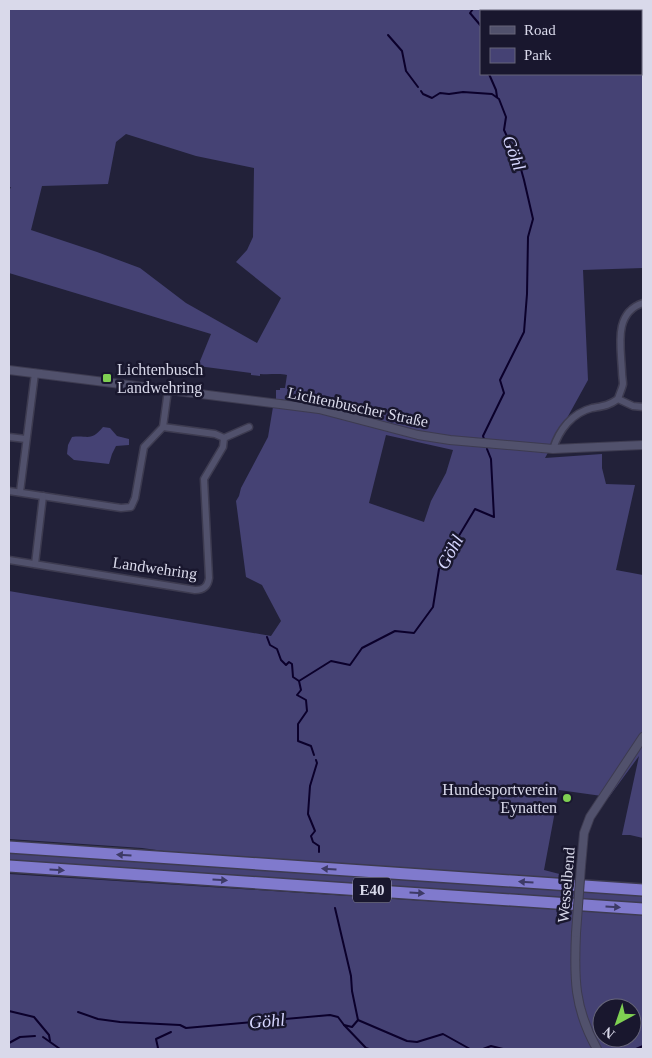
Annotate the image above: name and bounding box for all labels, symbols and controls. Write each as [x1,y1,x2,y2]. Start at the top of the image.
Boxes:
legend [480,10,642,75]
text: Road [524,22,556,38]
text: Park [524,47,552,63]
water label: Göhl [498,133,530,173]
place label: Lichtenbusch Landwehring [117,361,203,397]
marker: Lichtenbusch Landwehring [101,372,113,384]
street label: Lichtenbuscher Straße [286,384,430,430]
water label: Göhl [433,531,467,573]
street label: Landwehring [111,554,198,583]
place label: Hundesportverein Eynatten [442,781,557,817]
marker: Hundesportverein Eynatten [561,792,573,804]
street label: Wesselbend [554,846,578,924]
one-way arrow [116,851,132,859]
one-way arrow [321,865,337,873]
one-way arrow [50,866,66,874]
one-way arrow [212,876,228,884]
road number: E40 [353,878,391,902]
one-way arrow [518,878,534,886]
one-way arrow [409,890,425,898]
one-way arrow [605,903,621,911]
north arrow [592,998,642,1048]
water label: Göhl [248,1009,286,1033]
text: N [600,1024,618,1042]

